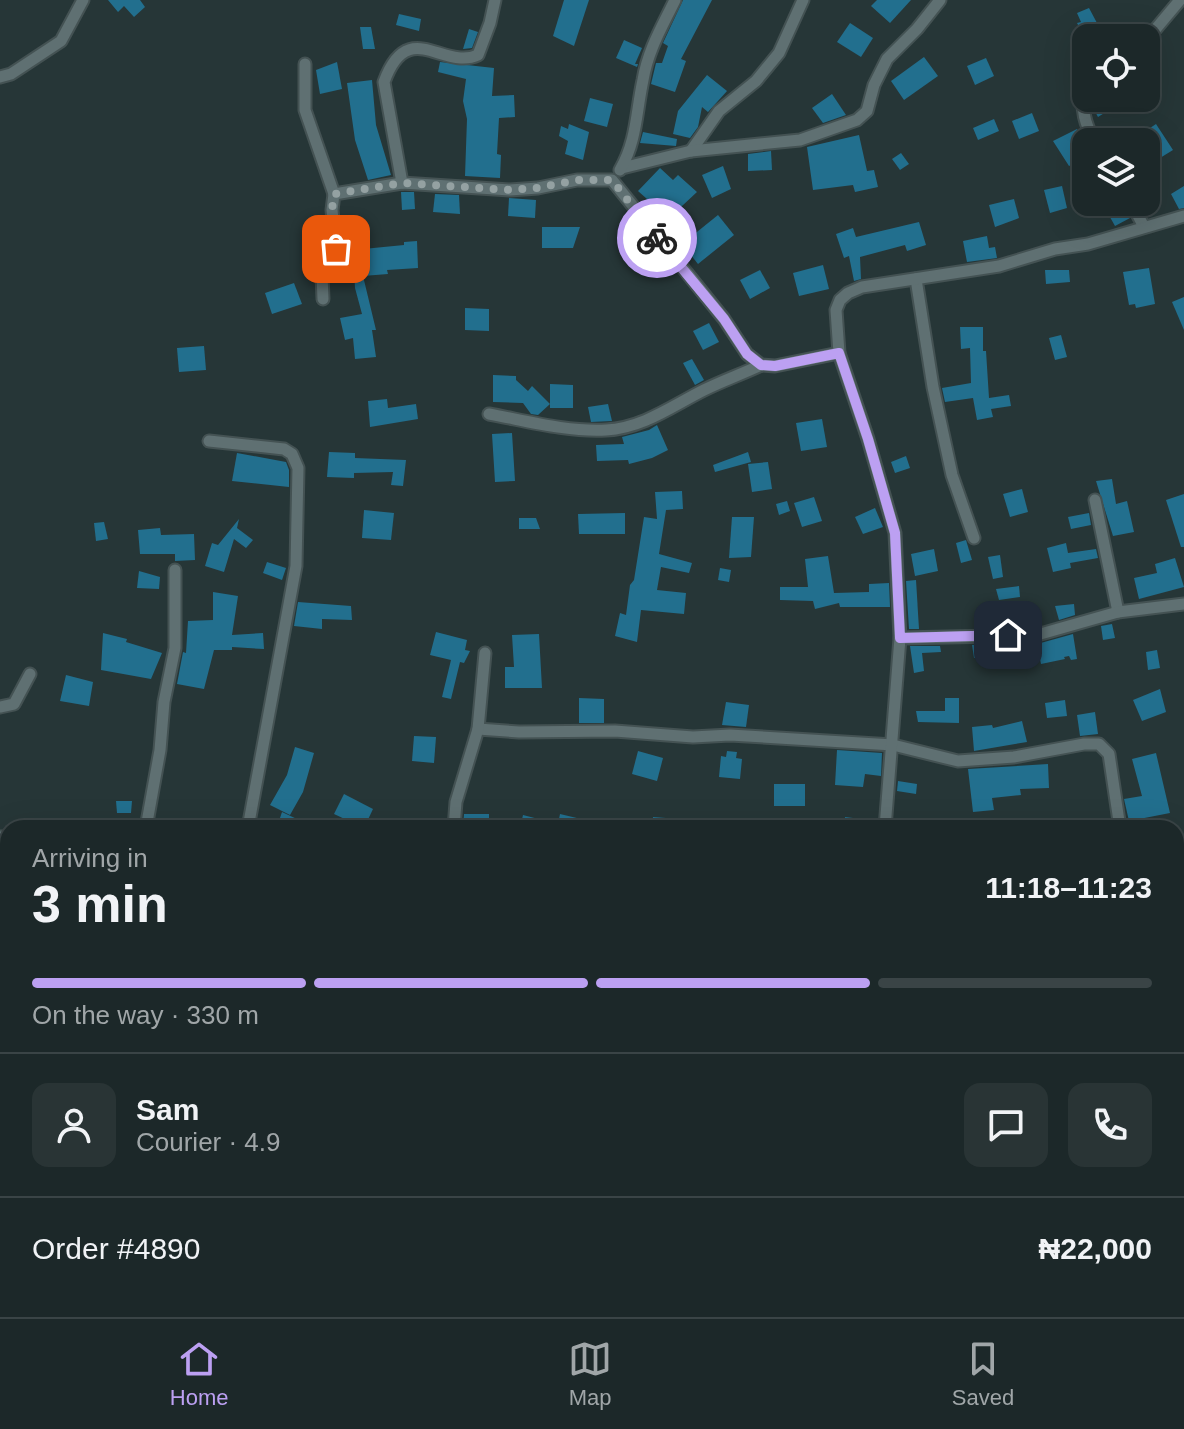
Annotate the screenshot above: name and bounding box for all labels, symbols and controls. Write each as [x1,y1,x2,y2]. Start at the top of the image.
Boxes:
map controls [1072,24,1160,216]
button: locate [1072,24,1160,112]
button: layers [1072,128,1160,216]
courier [617,198,697,278]
pin [302,215,370,283]
icon: bike [635,216,679,260]
icon: bag [314,227,358,271]
pin [974,601,1042,669]
icon: home [986,613,1030,657]
text: Arriving in [32,843,148,873]
text: 11:18–11:23 [985,871,1152,904]
text: 3 min [32,875,168,933]
text: On the way · 330 m [32,1000,259,1030]
button: person [32,1083,116,1167]
button: chat [964,1083,1048,1167]
button: phone [1068,1083,1152,1167]
text: Sam [136,1093,199,1126]
text: Courier · 4.9 [136,1127,281,1157]
text: Order #4890 [32,1232,200,1265]
text: ₦22,000 [1039,1232,1152,1265]
tab: Home [170,1337,229,1411]
tab: Map [568,1337,612,1411]
tab: Saved [952,1337,1014,1411]

